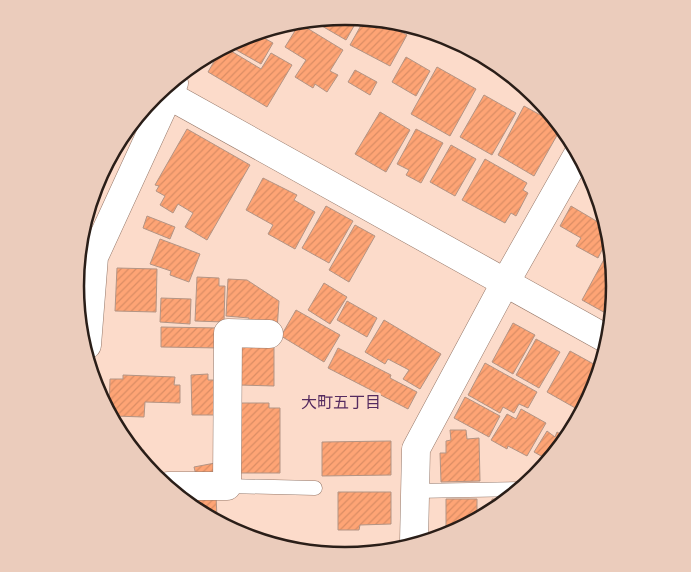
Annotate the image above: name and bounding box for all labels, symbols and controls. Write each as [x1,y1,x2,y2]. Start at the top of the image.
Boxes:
district label: 大町五丁目 [301,394,381,413]

